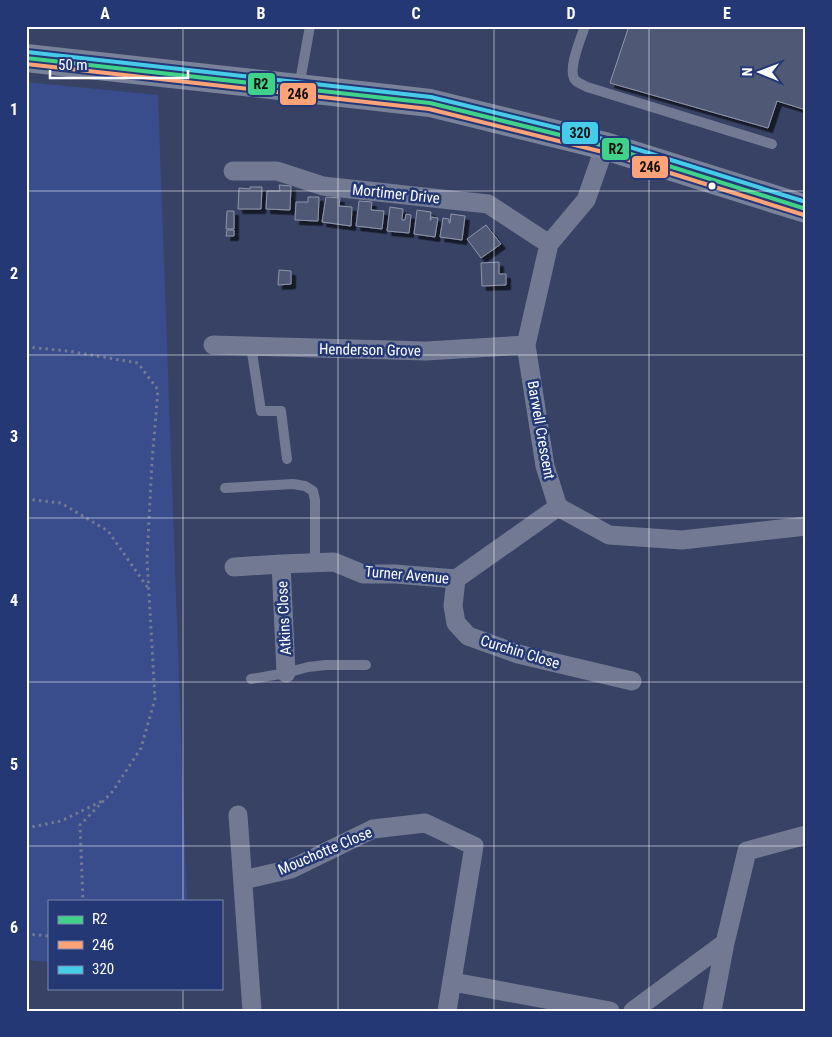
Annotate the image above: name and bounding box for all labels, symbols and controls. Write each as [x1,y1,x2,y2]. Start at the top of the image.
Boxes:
text: A [100,4,110,23]
text: B [257,4,266,23]
text: C [411,4,421,23]
text: D [566,4,576,23]
text: E [723,4,731,23]
scale bar [50,48,188,80]
north arrow [734,48,784,98]
text: 50 m [58,56,88,74]
text: N [739,67,755,76]
line badge: R2 [247,72,276,96]
text: R2 [254,76,268,92]
line badge: 246 [279,82,317,106]
text: 246 [287,86,309,102]
text: 1 [10,100,18,119]
line badge: 320 [561,121,599,145]
text: 320 [569,125,591,141]
line badge: R2 [601,137,630,161]
text: R2 [609,141,623,157]
line badge: 246 [631,155,669,179]
text: 246 [639,159,661,175]
street label: Mortimer Drive [351,180,441,208]
unlabelled marker [707,181,717,191]
text: 2 [10,264,18,283]
street label: Henderson Grove [319,340,421,360]
street label: Barwell Crescent [523,379,559,481]
text: 3 [10,427,18,446]
street label: Turner Avenue [364,562,450,588]
street label: Atkins Close [273,581,295,655]
text: 4 [10,591,18,610]
street label: Curchin Close [478,631,562,673]
text: 5 [10,755,18,774]
street label: Mouchotte Close [275,823,375,879]
legend [48,900,222,990]
text: R2 [92,910,107,928]
text: 6 [10,918,18,937]
text: 246 [92,936,114,954]
text: 320 [92,960,114,978]

